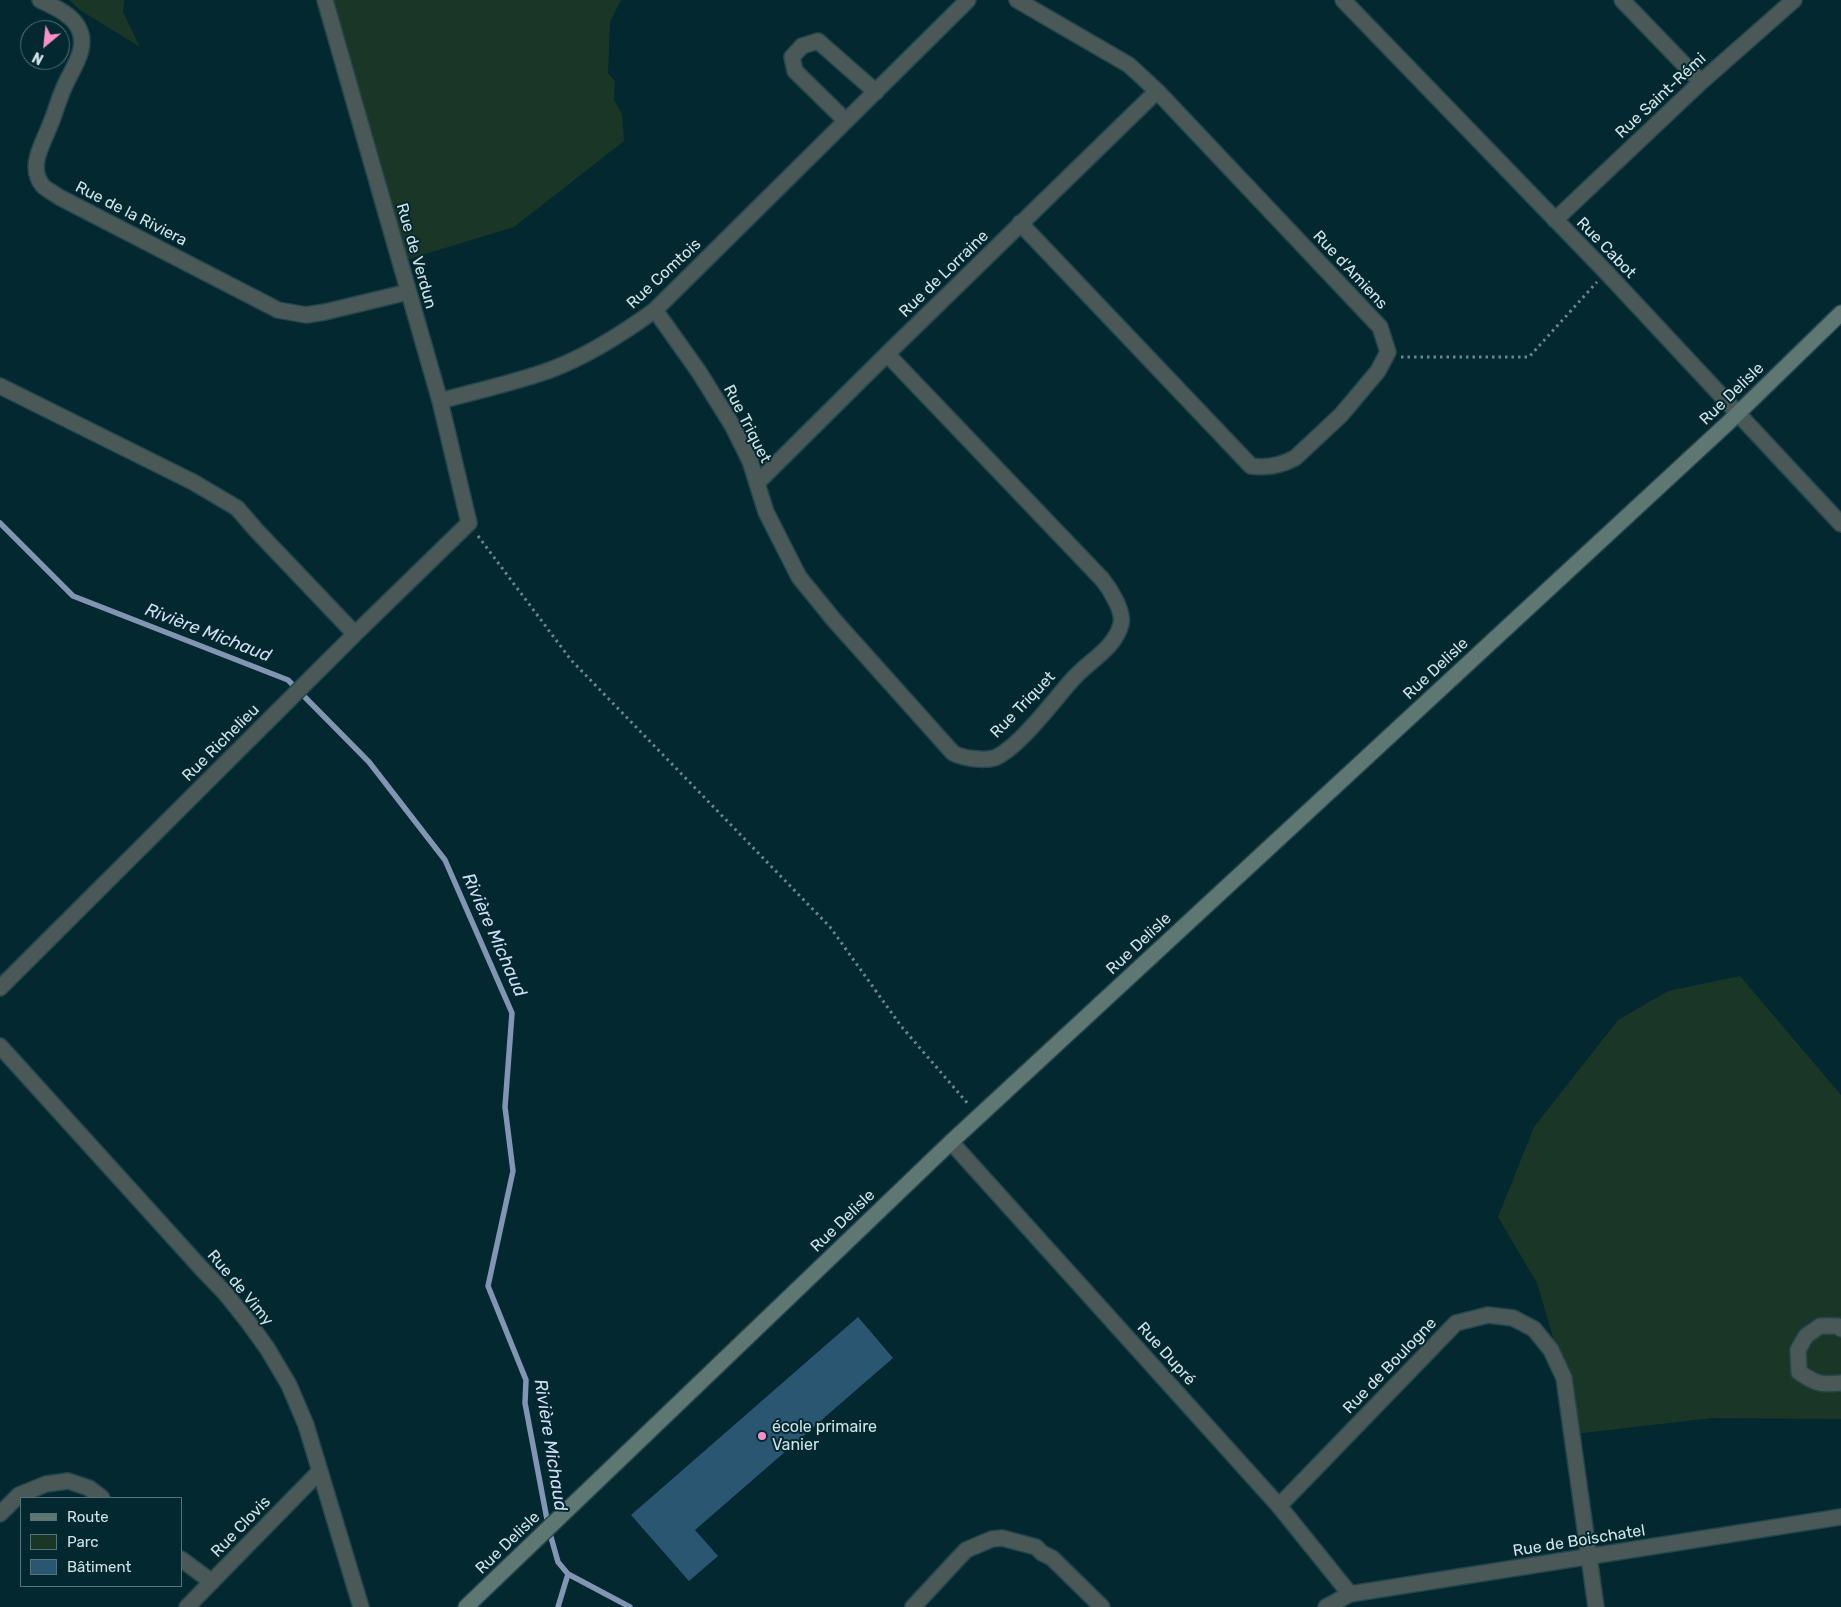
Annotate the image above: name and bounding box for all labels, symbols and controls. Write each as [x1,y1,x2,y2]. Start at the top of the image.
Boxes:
north arrow [20,20,70,70]
text: N [30,48,47,68]
street label: Rue Saint-Rémi [1612,49,1710,143]
street label: Rue de la Riviera [72,178,190,250]
street label: Rue de Verdun [392,201,440,311]
street label: Rue Cabot [1572,214,1640,282]
street label: Rue de Lorraine [895,227,993,321]
street label: Rue d'Amiens [1309,227,1391,313]
street label: Rue Comtois [623,235,705,313]
street label: Rue Delisle [1696,359,1768,429]
street label: Rue Triquet [719,382,775,466]
water label: Rivière Michaud [142,599,274,667]
street label: Rue Delisle [1400,634,1472,704]
street label: Rue Triquet [986,668,1060,742]
street label: Rue Richelieu [178,700,264,786]
water label: Rivière Michaud [457,870,531,1000]
street label: Rue Delisle [1103,909,1175,979]
street label: Rue Delisle [807,1186,879,1256]
street label: Rue de Vimy [203,1246,277,1330]
street label: Rue de Boulogne [1339,1314,1441,1418]
street label: Rue Dupré [1133,1319,1199,1389]
water label: Rivière Michaud [529,1377,571,1513]
place label: école primaire Vanier [772,1417,877,1455]
marker: école primaire Vanier [756,1430,768,1442]
street label: Rue Clovis [207,1493,275,1561]
legend [20,1497,182,1587]
text: Route [67,1508,109,1526]
street label: Rue Delisle [472,1508,544,1578]
street label: Rue de Boischatel [1511,1521,1647,1561]
text: Parc [67,1533,99,1551]
text: Bâtiment [67,1558,131,1576]

